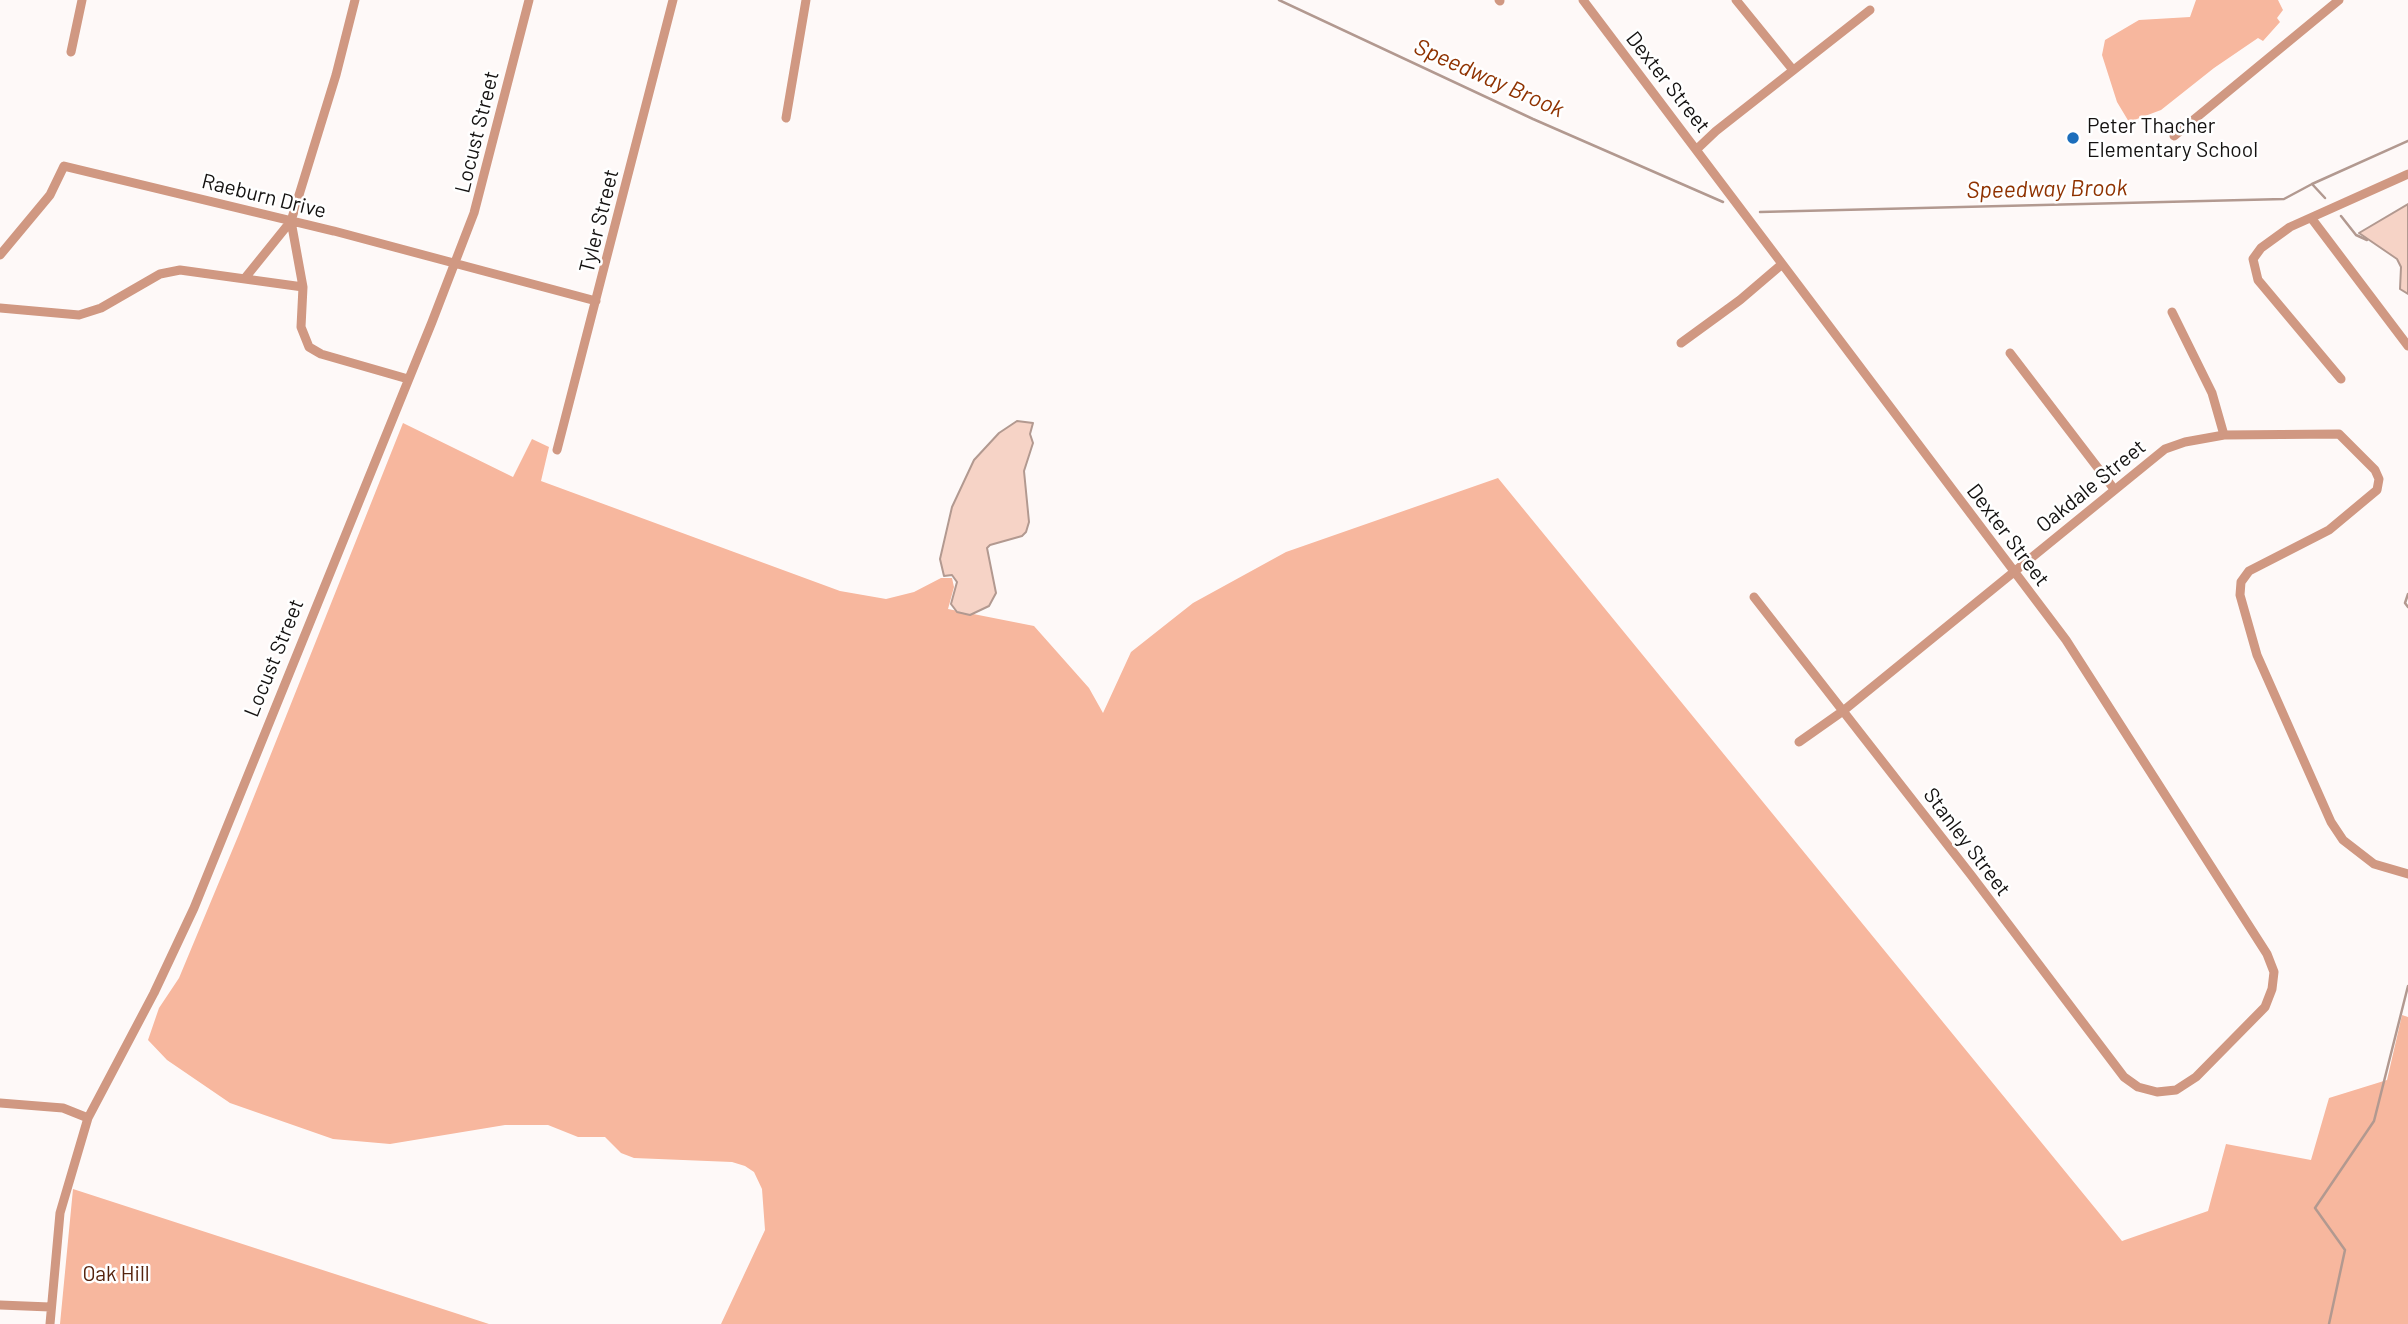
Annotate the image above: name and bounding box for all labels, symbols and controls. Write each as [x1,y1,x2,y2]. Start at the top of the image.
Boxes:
street label: Dexter Street [1621,26,1715,138]
water label: Speedway Brook [1410,33,1568,123]
street label: Locust Street [450,68,504,196]
place label: Peter Thacher Elementary School [2087,113,2258,163]
marker: Peter Thacher Elementary School [2065,130,2081,146]
street label: Tyler Street [574,166,624,276]
street label: Raeburn Drive [199,168,329,224]
water label: Speedway Brook [1966,174,2128,204]
street label: Oakdale Street [2031,434,2151,538]
street label: Dexter Street [1961,479,2055,591]
street label: Locust Street [239,595,309,721]
street label: Stanley Street [1918,783,2016,901]
park label: Oak Hill [82,1261,150,1287]

